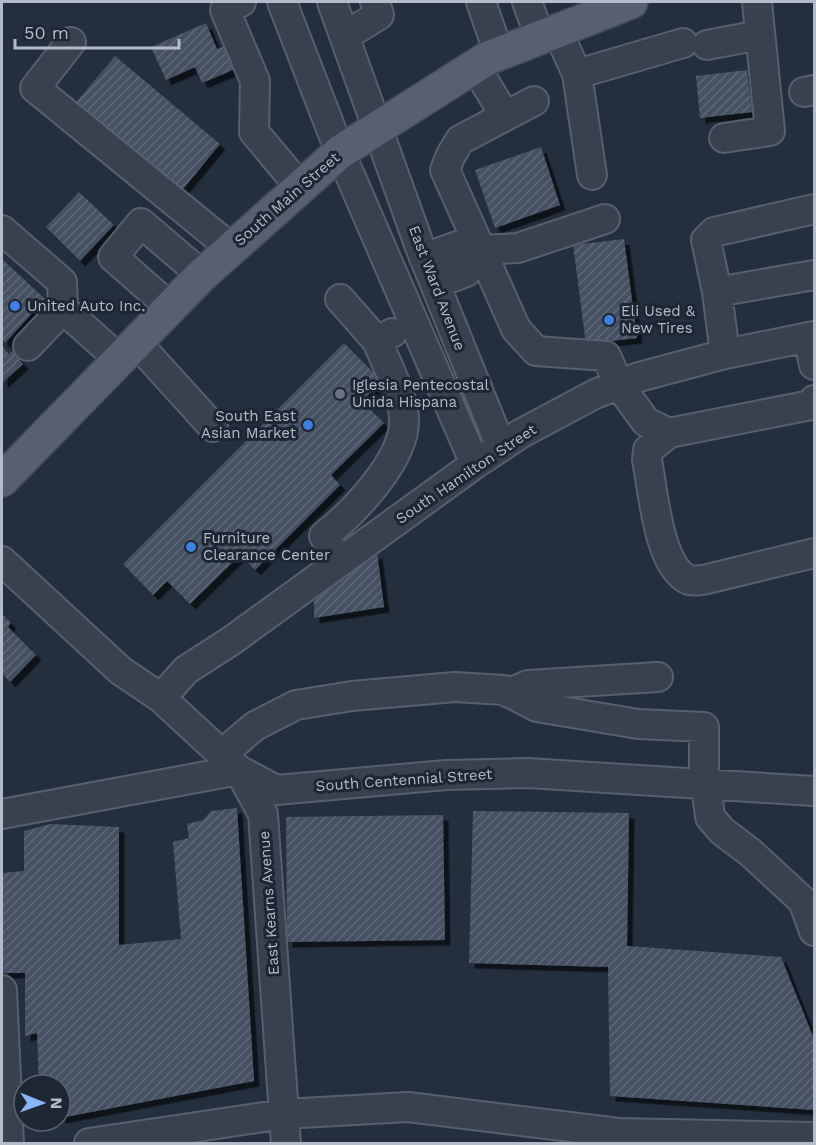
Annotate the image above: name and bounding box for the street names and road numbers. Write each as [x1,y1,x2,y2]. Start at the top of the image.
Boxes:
street label: South Main Street [231,148,344,250]
street label: East Ward Avenue [405,223,469,353]
street label: South Hamilton Street [392,420,540,528]
street label: South Centennial Street [315,765,494,795]
street label: East Kearns Avenue [255,830,283,976]

